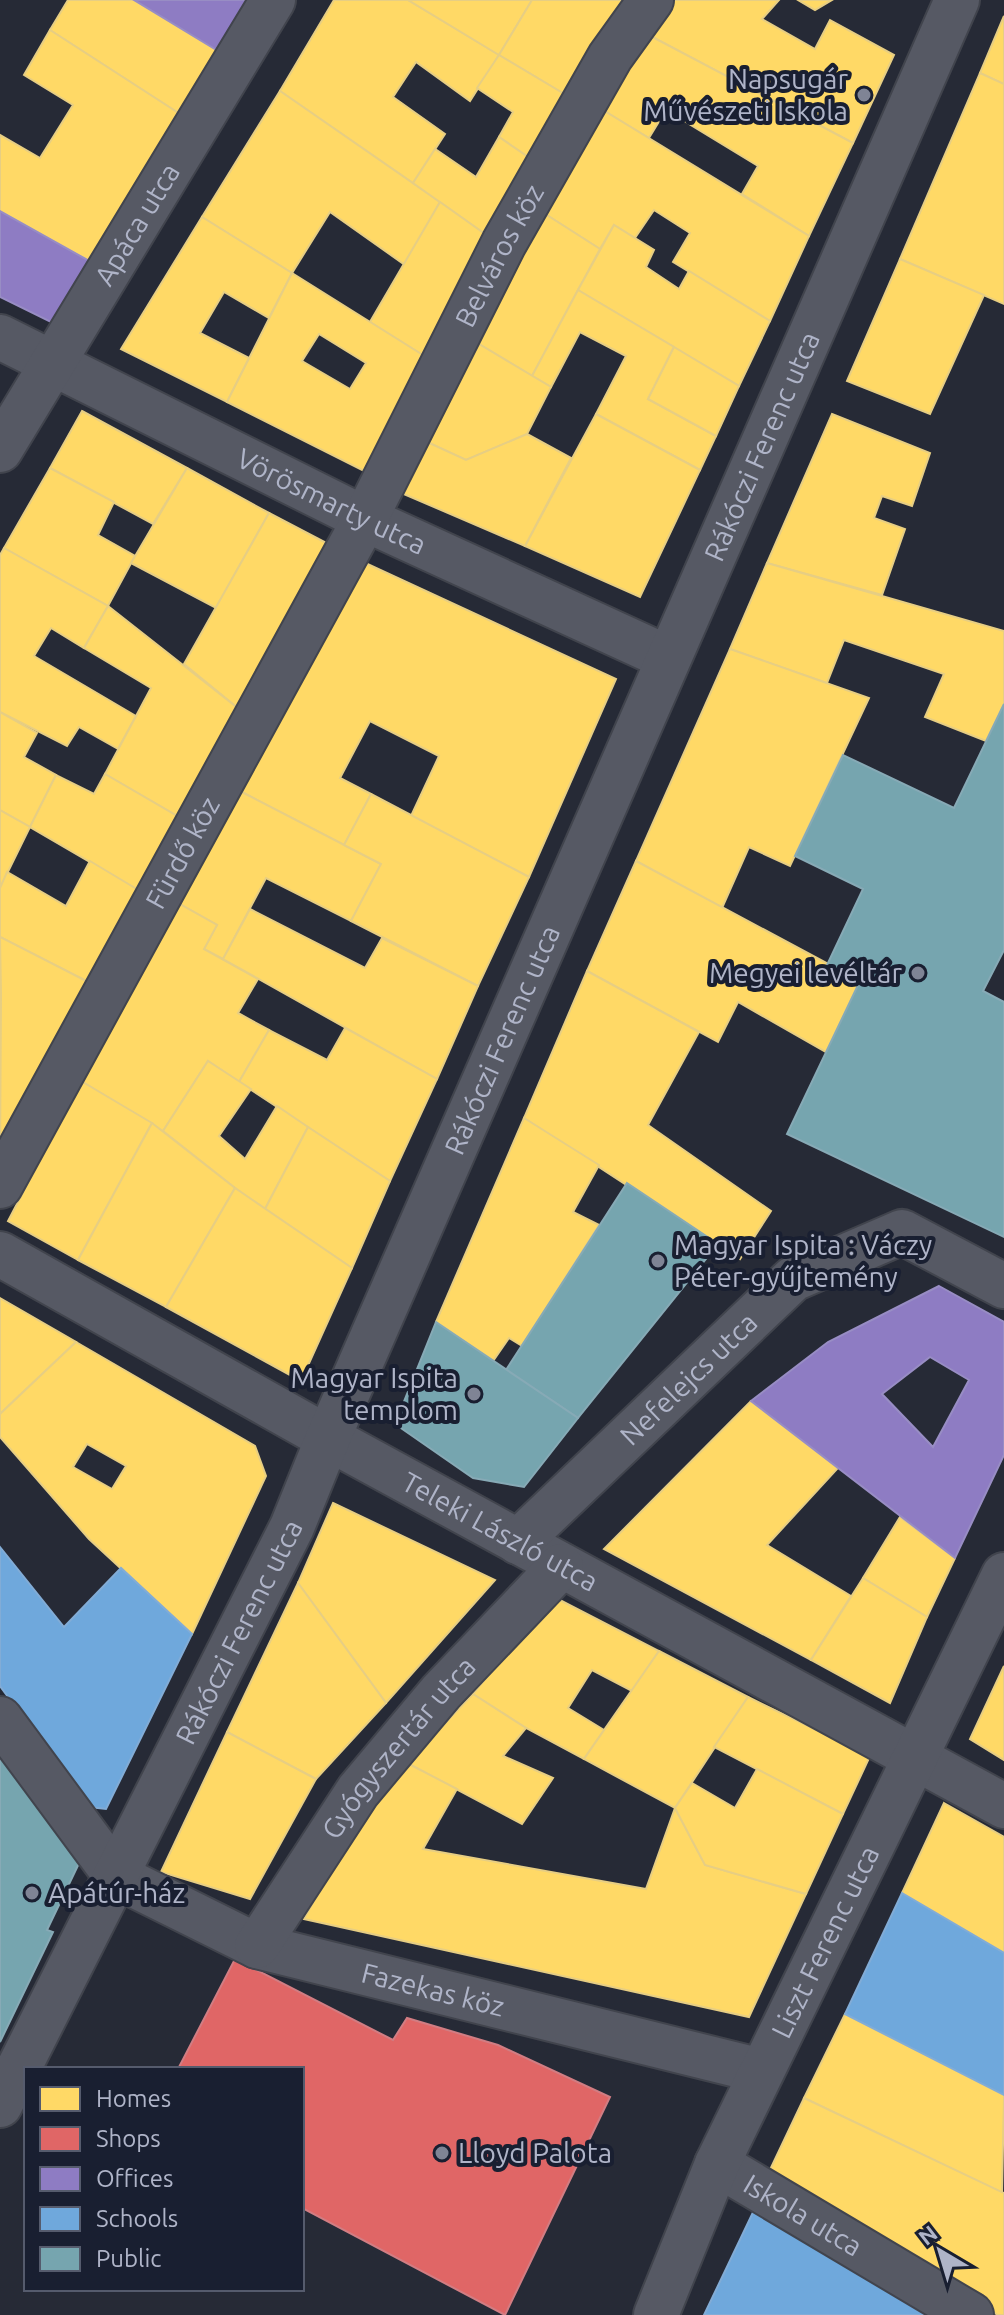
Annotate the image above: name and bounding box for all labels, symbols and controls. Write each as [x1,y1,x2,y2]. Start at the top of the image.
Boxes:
place label: Napsugár Művészeti Iskola [643,63,848,126]
marker: Napsugár Művészeti Iskola [855,86,873,104]
street label: Apáca utca [88,157,185,291]
street label: Belváros köz [448,179,549,332]
street label: Rákóczi Ferenc utca [698,327,825,565]
street label: Vörösmarty utca [232,442,431,560]
street label: Fürdő köz [139,791,225,914]
street label: Rákóczi Ferenc utca [438,920,565,1159]
place label: Megyei levéltár [709,957,902,988]
marker: Megyei levéltár [909,964,927,982]
place label: Magyar Ispita : Váczy Péter-gyűjtemény [674,1229,932,1292]
marker: Magyar Ispita : Váczy Péter-gyűjtemény [649,1252,667,1270]
street label: Nefelejcs utca [614,1306,763,1451]
place label: Magyar Ispita templom [291,1362,458,1425]
marker: Magyar Ispita templom [465,1385,483,1403]
street label: Teleki László utca [397,1465,603,1597]
street label: Rákóczi Ferenc utca [169,1515,308,1749]
street label: Gyógyszertár utca [315,1650,481,1844]
street label: Liszt Ferenc utca [765,1841,885,2043]
place label: Apátúr-ház [48,1877,185,1908]
marker: Apátúr-ház [23,1884,41,1902]
street label: Fazekas köz [359,1957,508,2022]
legend [24,2067,304,2291]
text: Homes [96,2085,171,2112]
text: Shops [96,2125,161,2152]
place label: Lloyd Palota [458,2137,612,2168]
marker: Lloyd Palota [433,2144,451,2162]
text: Offices [96,2165,174,2192]
street label: Iskola utca [739,2168,868,2262]
text: Schools [96,2205,178,2232]
north arrow [900,2211,980,2291]
text: N [913,2220,942,2250]
text: Public [96,2245,161,2272]

